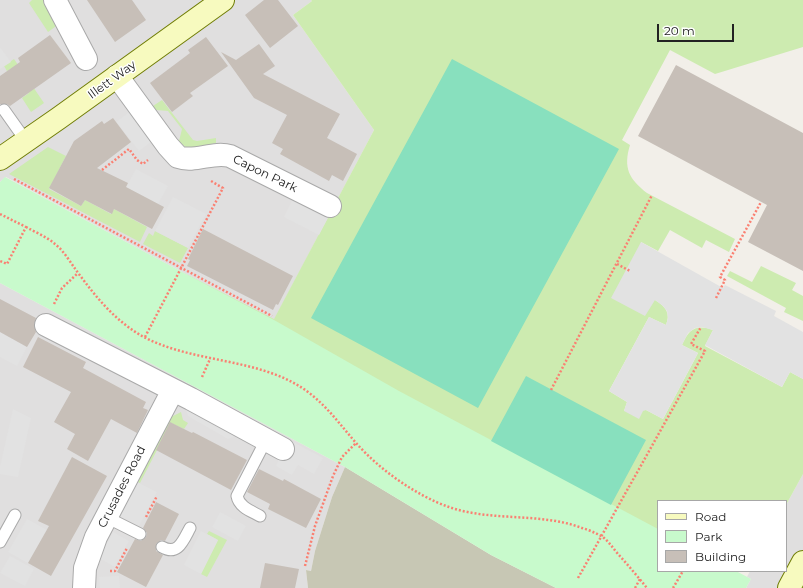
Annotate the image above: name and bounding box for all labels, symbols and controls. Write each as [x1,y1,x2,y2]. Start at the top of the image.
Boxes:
scale bar [659,16,736,42]
text: 20 m [664,23,695,38]
street label: Illett Way [85,58,139,102]
street label: Capon Park [230,152,300,196]
street label: Crusades Road [95,444,149,530]
legend [657,500,787,572]
text: Road [695,509,726,524]
text: Park [695,529,722,544]
text: Building [695,549,746,564]

